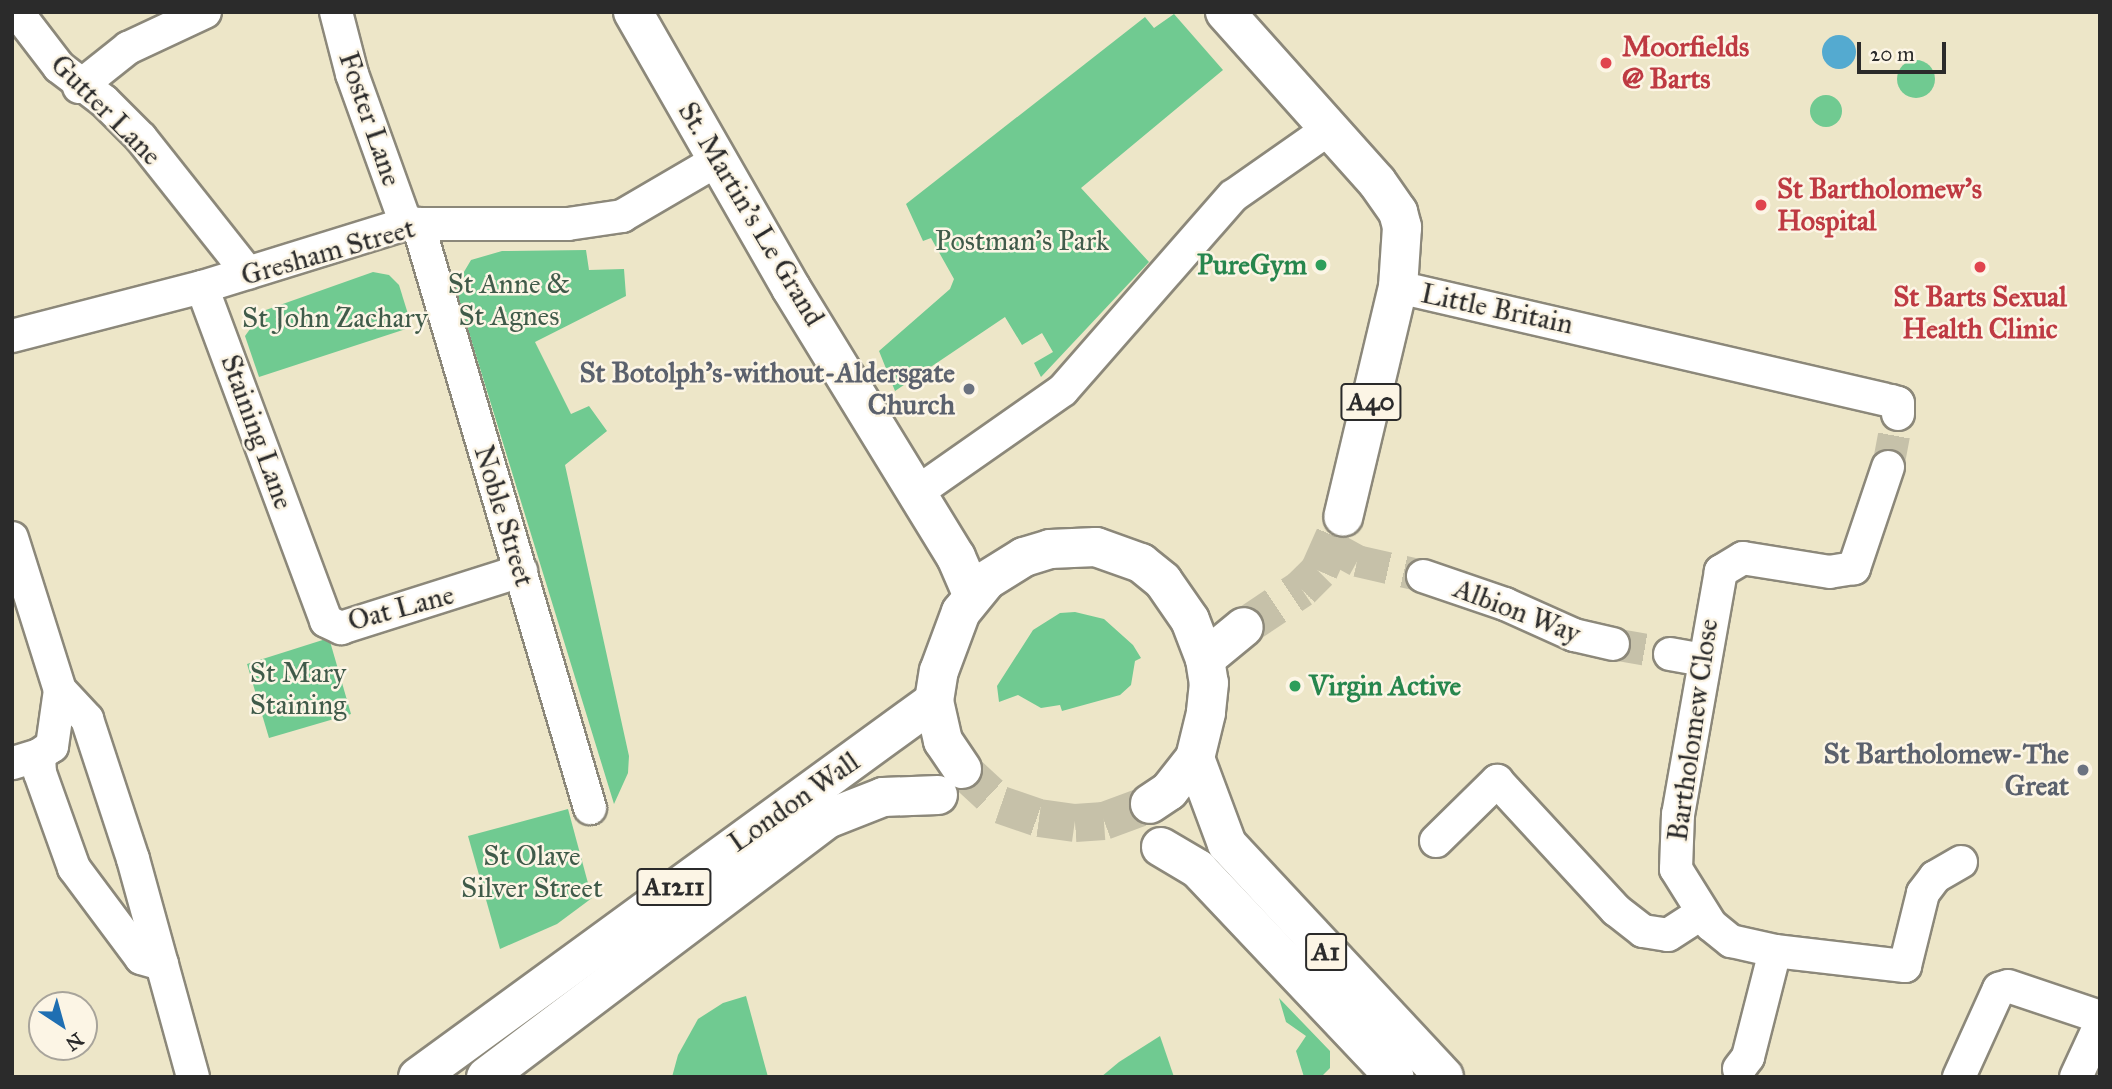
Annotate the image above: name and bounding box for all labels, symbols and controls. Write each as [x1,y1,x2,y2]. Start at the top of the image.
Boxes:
scale bar [1860,28,1949,72]
place label: Moorfields @ Barts [1622,30,1749,96]
text: 20 m [1870,41,1915,67]
street label: Gutter Lane [44,48,168,172]
street label: Foster Lane [331,48,409,190]
marker: Moorfields @ Barts [1596,53,1616,73]
street label: St. Martin's Le Grand [671,96,831,332]
place label: St Bartholomew's Hospital [1777,172,1982,238]
marker: St Bartholomew's Hospital [1751,195,1771,215]
street label: Gresham Street [237,211,419,293]
park label: Postman's Park [935,224,1109,258]
place label: PureGym [1197,248,1307,282]
marker: PureGym [1313,257,1329,273]
marker: St Barts Sexual Health Clinic [1970,257,1990,277]
park label: St Anne & St Agnes [448,267,570,333]
street label: Little Britain [1418,277,1576,341]
place label: St Barts Sexual Health Clinic [1893,280,2067,346]
park label: St John Zachary [242,301,428,335]
street label: Staining Lane [214,350,300,514]
place label: St Botolph's-without-Aldersgate Church [579,356,955,422]
road number: A40 [1340,380,1402,424]
marker: St Botolph's-without-Aldersgate Church [961,381,977,397]
street label: Noble Street [467,441,541,591]
street label: Albion Way [1449,572,1585,650]
street label: Oat Lane [344,578,458,638]
street label: Bartholomew Close [1661,617,1725,843]
park label: St Mary Staining [250,656,346,722]
place label: Virgin Active [1309,669,1461,703]
marker: Virgin Active [1287,678,1303,694]
place label: St Bartholomew-The Great [1824,737,2069,803]
street label: London Wall [722,745,866,859]
marker: St Bartholomew-The Great [2075,762,2091,778]
park label: St Olave Silver Street [461,839,603,905]
road number: A1211 [636,864,712,909]
road number: A1 [1305,930,1347,974]
north arrow [28,991,98,1061]
text: N [61,1028,88,1056]

